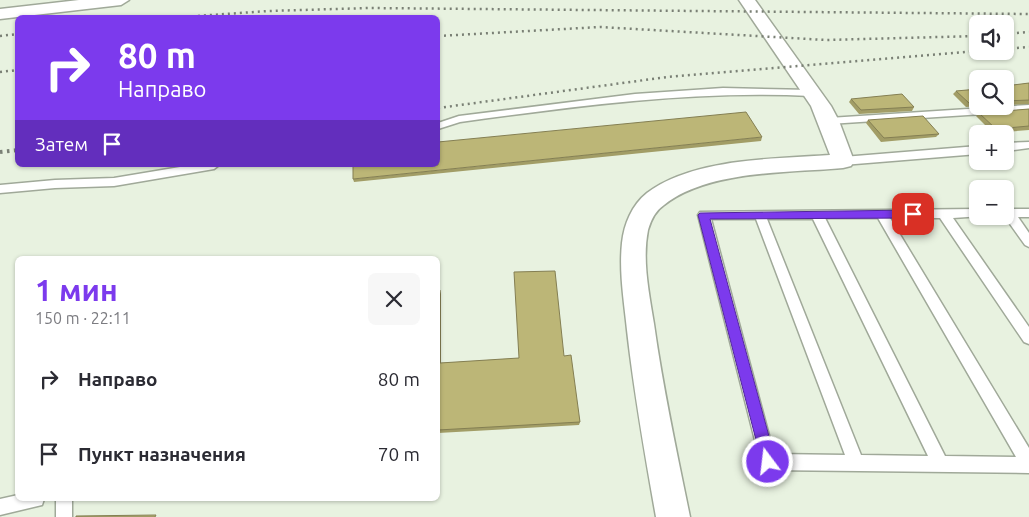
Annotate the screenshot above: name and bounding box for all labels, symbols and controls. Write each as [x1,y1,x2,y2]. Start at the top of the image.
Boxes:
map controls [969,15,1014,225]
button: sound [969,15,1014,60]
icon: right [35,35,100,100]
text: 80 m [118,35,196,75]
button: search [969,70,1014,115]
text: Направо [118,76,206,101]
button: + [969,125,1014,170]
icon: arrive [98,130,126,158]
text: Затем [35,133,88,155]
button: − [969,180,1014,225]
pin [892,193,934,235]
icon: arrive [899,200,927,228]
text: 1 мин [35,273,118,307]
button: close [368,273,420,325]
text: 150 m · 22:11 [35,309,131,327]
icon: right [35,365,63,393]
text: Направо [78,368,158,390]
text: 80 m [378,368,420,390]
position arrow [741,435,793,487]
icon: arrive [35,440,63,468]
text: Пункт назначения [78,443,246,465]
text: 70 m [378,443,420,465]

